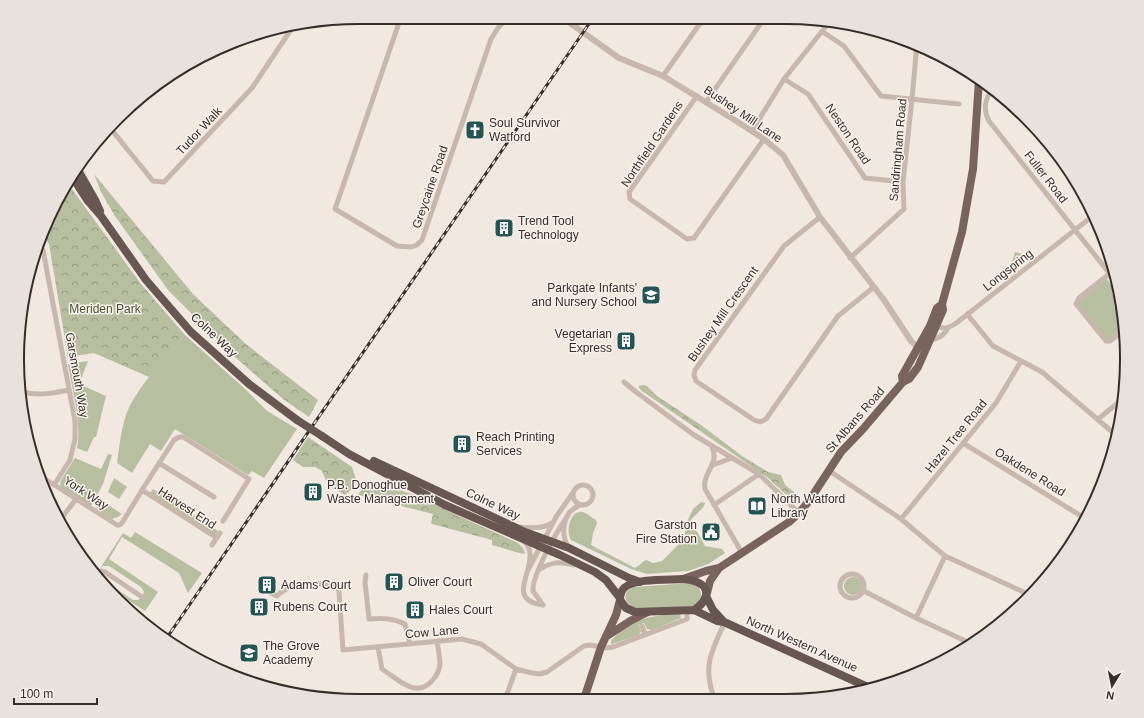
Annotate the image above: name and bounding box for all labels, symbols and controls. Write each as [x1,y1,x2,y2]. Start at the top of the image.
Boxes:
street label: Bushey Mill Lane [701,83,785,146]
street label: Northfield Gardens [618,98,686,190]
street label: Sandringham Road [887,98,909,202]
street label: Neston Road [823,101,873,167]
street label: Tudor Walk [173,103,225,158]
place label: Soul Survivor Watford [489,116,560,144]
church icon: Soul Survivor Watford [464,119,486,141]
street label: Greycaine Road [409,144,451,230]
street label: Fuller Road [1021,148,1071,206]
place label: Trend Tool Technology [518,214,579,242]
building icon: Trend Tool Technology [493,217,515,239]
street label: Longspring [980,246,1036,294]
street label: Bushey Mill Crescent [685,263,761,364]
place label: Parkgate Infants' and Nursery School [532,281,637,309]
school or university icon: Parkgate Infants' and Nursery School [640,284,662,306]
park label: Meriden Park [69,302,142,316]
street label: Colne Way [188,310,240,360]
place label: Vegetarian Express [555,327,612,355]
building icon: Vegetarian Express [615,330,637,352]
street label: Garsmouth Way [63,331,91,419]
street label: St Albans Road [823,384,887,456]
street label: Hazel Tree Road [922,397,990,475]
place label: Reach Printing Services [476,430,555,458]
building icon: Reach Printing Services [451,433,473,455]
street label: Oakdene Road [992,445,1068,499]
street label: York Way [61,473,111,513]
place label: P.B. Donoghue Waste Management [327,478,435,506]
building icon: P.B. Donoghue Waste Management [302,481,324,503]
street label: Harvest End [155,484,219,532]
street label: Colne Way [464,485,522,523]
place label: North Watford Library [771,492,845,520]
library icon: North Watford Library [746,495,768,517]
place label: Garston Fire Station [636,518,697,546]
public building icon: Garston Fire Station [700,521,722,543]
building icon: Oliver Court [383,571,405,593]
building icon: Adams Court [256,574,278,596]
place label: Oliver Court [408,575,473,589]
place label: Adams Court [281,578,352,592]
building icon: Rubens Court [248,596,270,618]
building icon: Hales Court [404,599,426,621]
place label: Rubens Court [273,600,348,614]
place label: Hales Court [429,603,493,617]
street label: North Western Avenue [744,613,860,675]
street label: Cow Lane [404,623,460,641]
place label: The Grove Academy [263,639,320,667]
school or university icon: The Grove Academy [238,642,260,664]
north arrow [1092,666,1132,706]
scale bar [14,680,97,706]
text: 100 m [20,687,53,701]
text: N [1105,689,1115,702]

